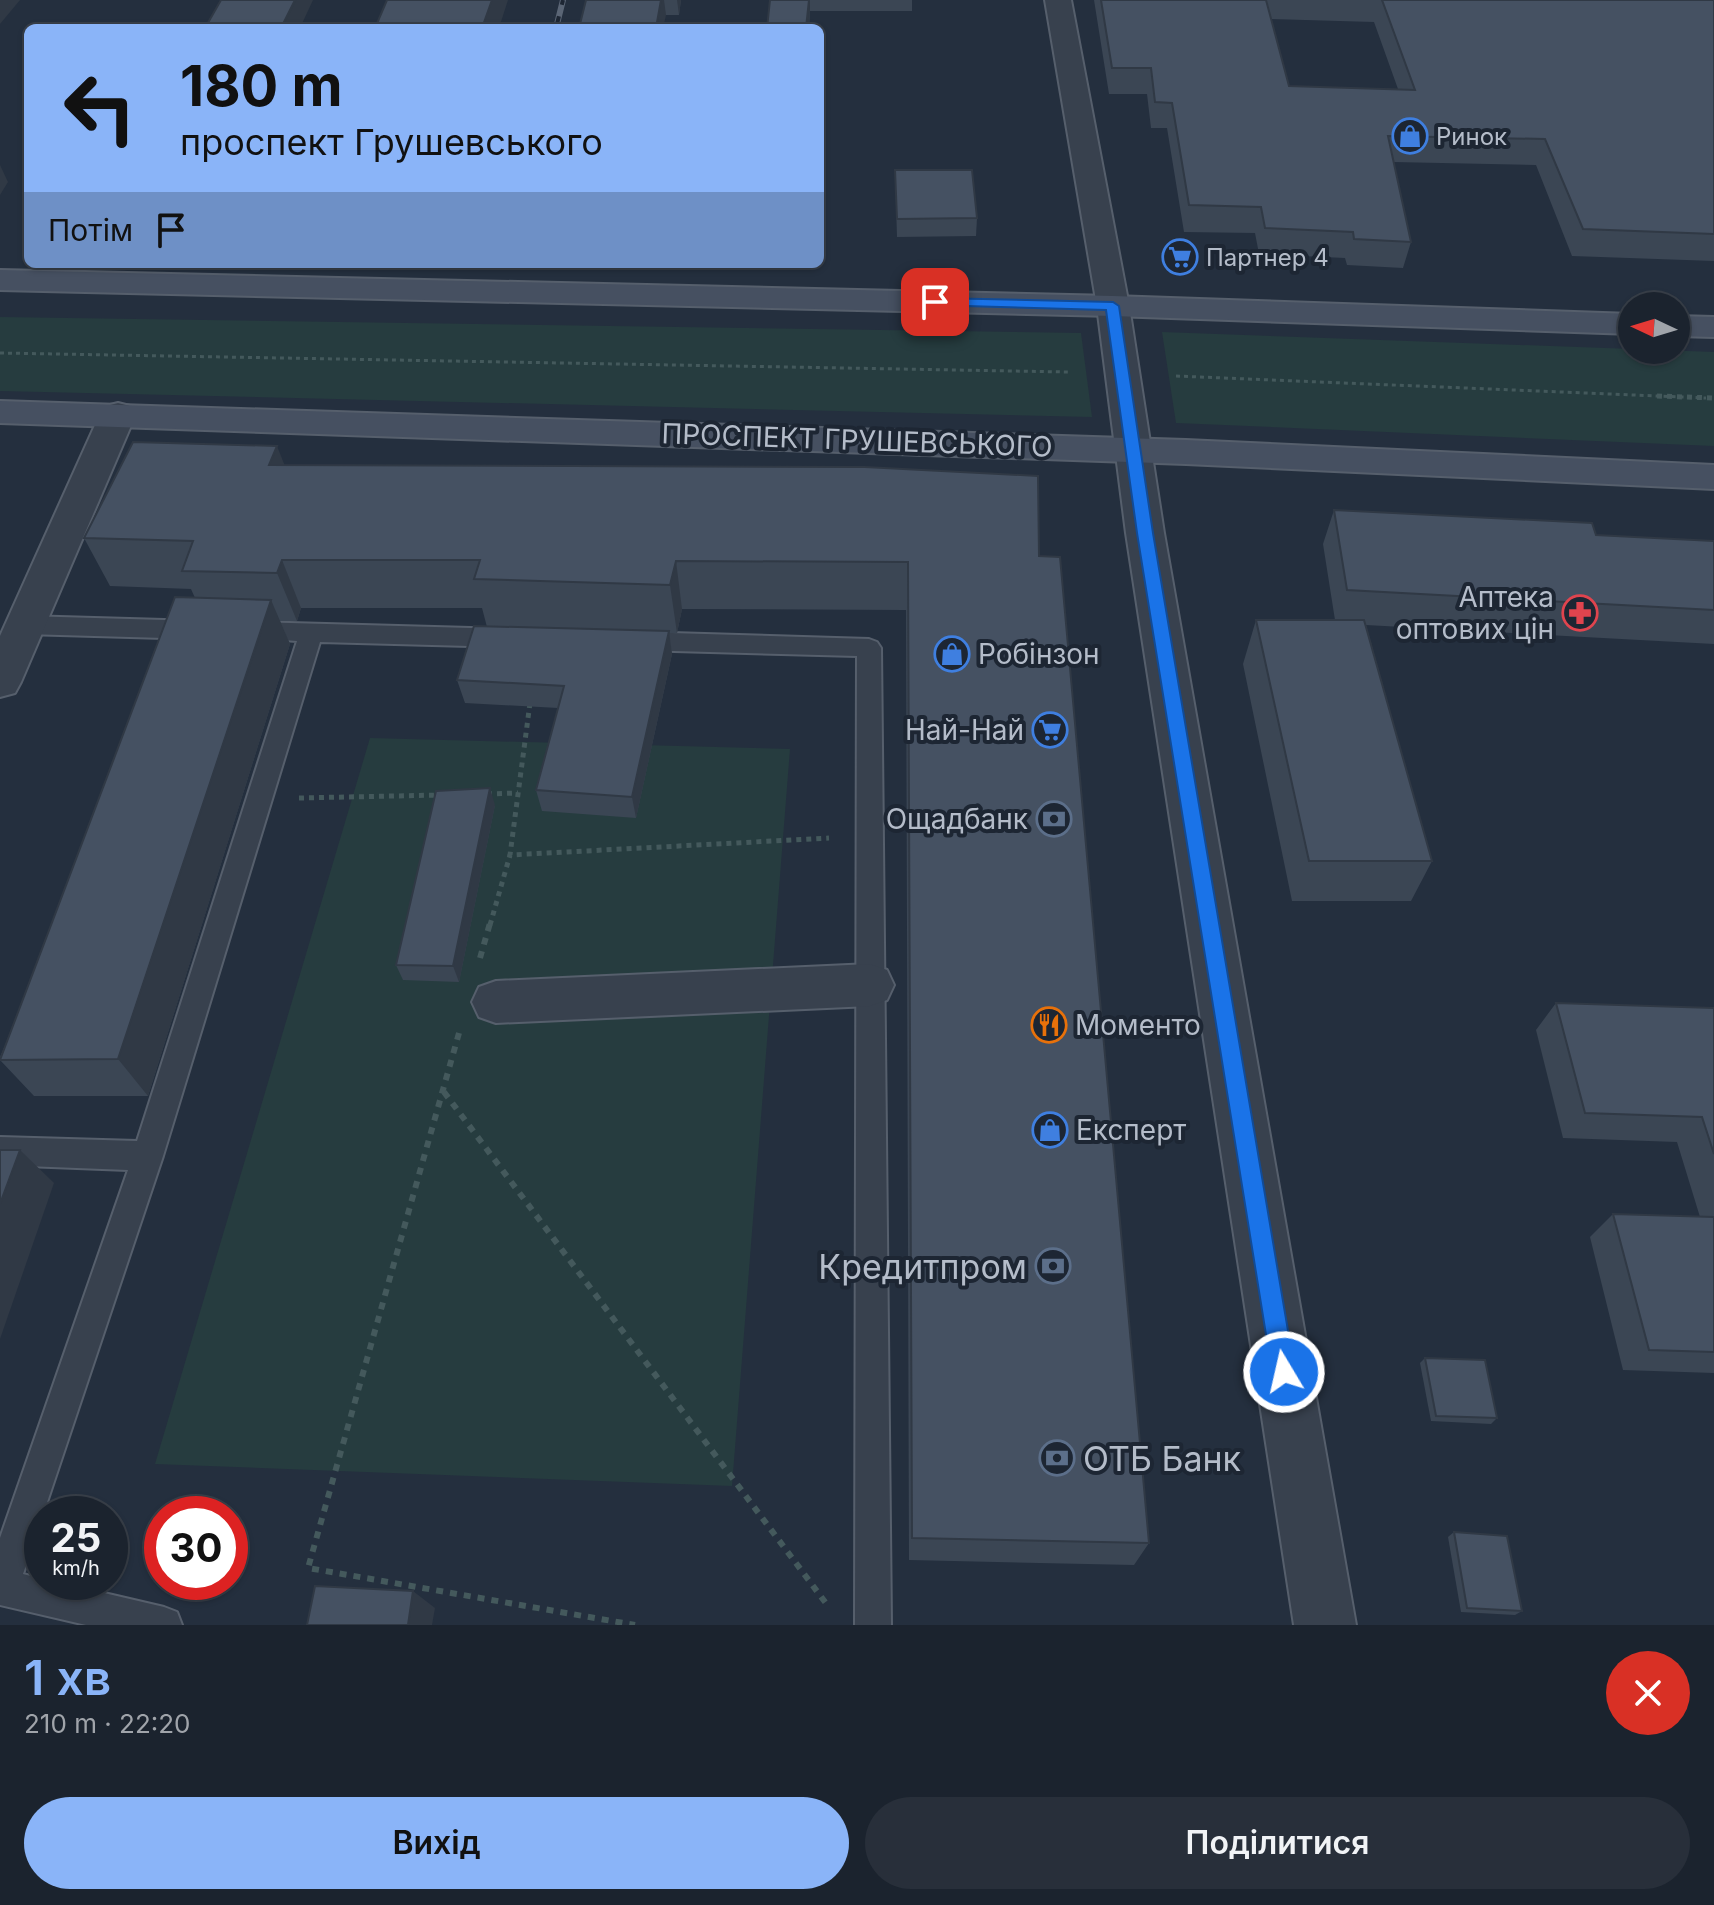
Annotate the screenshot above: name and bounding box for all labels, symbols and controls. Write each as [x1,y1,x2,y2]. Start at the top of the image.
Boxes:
text: 180 m [180,52,343,120]
icon: left [48,56,152,160]
shop icon: Ринок [1391,117,1429,155]
text: проспект Грушевського [180,120,603,164]
place label: Ринок [1436,122,1507,151]
icon: arrive [149,208,193,252]
text: Потім [48,212,133,248]
supermarket icon: Партнер 4 [1161,238,1199,276]
place label: Партнер 4 [1206,243,1329,272]
pin [901,268,969,336]
icon: arrive [913,280,957,324]
north arrow [1618,292,1690,364]
map controls [1618,292,1690,364]
street label: ПРОСПЕКТ ГРУШЕВСЬКОГО [661,416,1053,464]
place label: Аптека оптових цін [1396,580,1554,646]
pharmacy icon: Аптека оптових цін [1561,594,1599,632]
shop icon: Робінзон [933,635,971,673]
place label: Робінзон [978,637,1100,671]
supermarket icon: Най-Най [1031,711,1069,749]
place label: Най-Най [905,713,1024,747]
bank icon: Ощадбанк [1035,800,1073,838]
place label: Ощадбанк [886,802,1028,836]
restaurant icon: Моменто [1030,1006,1068,1044]
place label: Моменто [1075,1008,1201,1042]
shop icon: Експерт [1031,1111,1069,1149]
place label: Експерт [1076,1113,1186,1147]
place label: Кредитпром [818,1246,1027,1287]
bank icon: Кредитпром [1034,1247,1072,1285]
position arrow [1242,1330,1326,1414]
place label: ОТБ Банк [1083,1438,1241,1479]
bank icon: ОТБ Банк [1038,1439,1076,1477]
speed limit sign: 30 [144,1496,248,1600]
text: 25 [51,1513,101,1562]
text: km/h [52,1556,100,1580]
text: 1 хв [24,1648,111,1707]
button: close [1606,1651,1690,1735]
text: 210 m · 22:20 [24,1708,191,1739]
button: Вихід [24,1797,849,1889]
button: Поділитися [865,1797,1690,1889]

